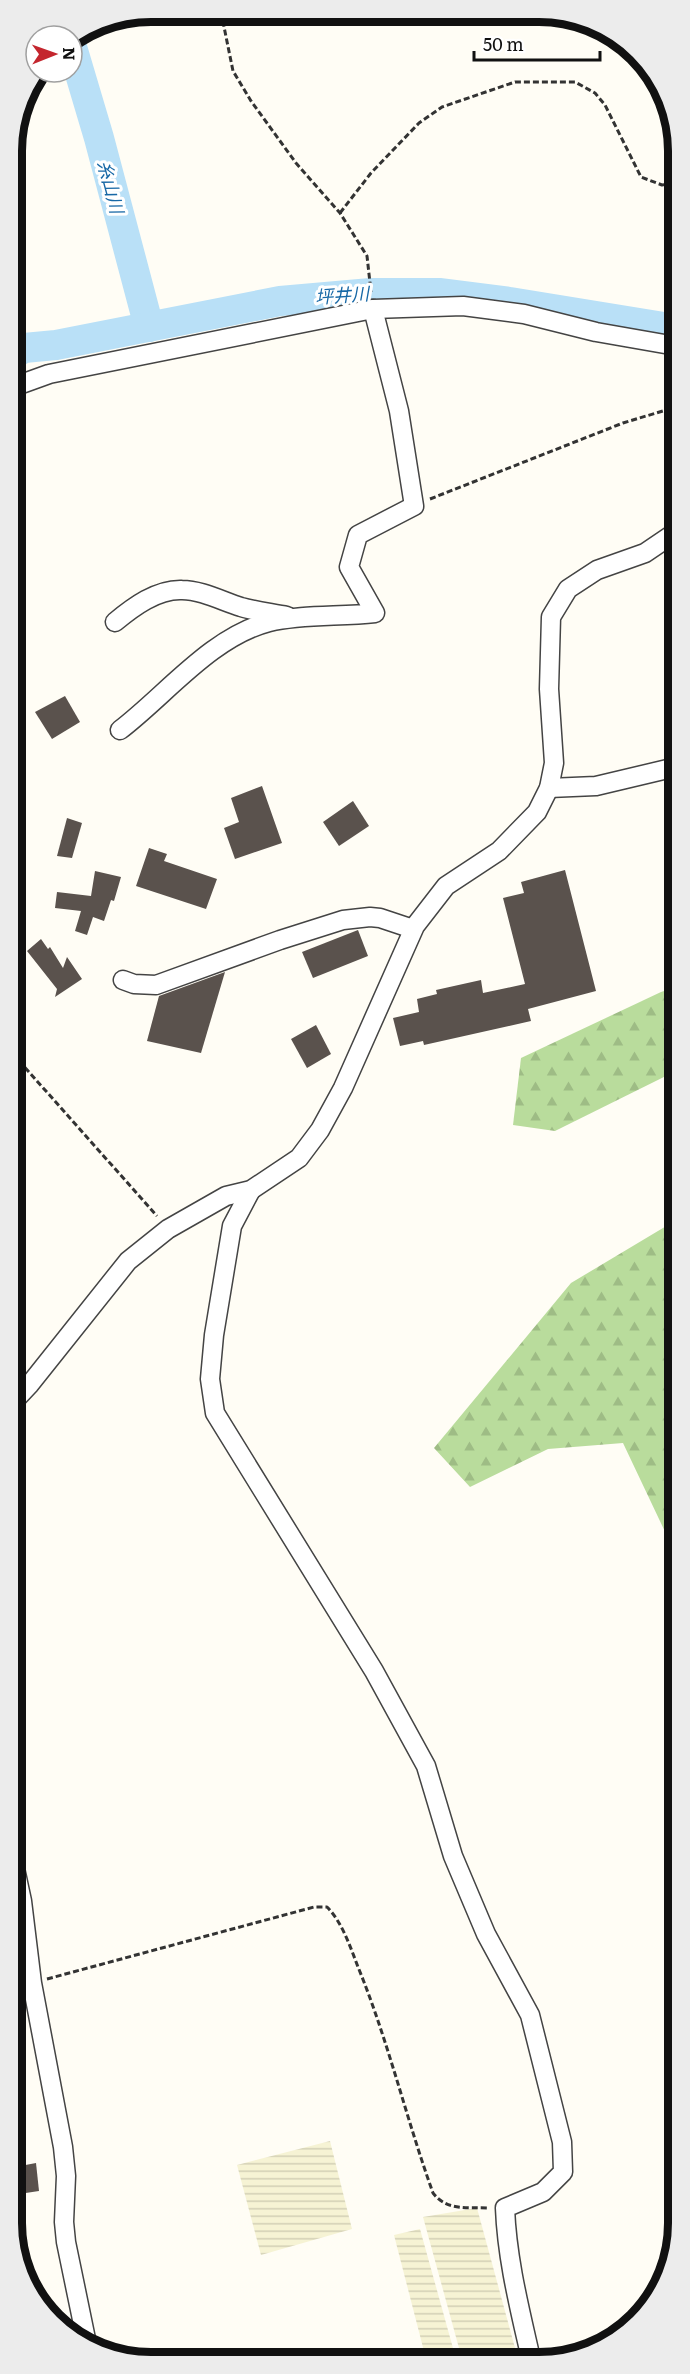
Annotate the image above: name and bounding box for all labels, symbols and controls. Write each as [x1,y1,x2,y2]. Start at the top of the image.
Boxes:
north arrow [24,24,84,84]
scale bar [474,24,600,62]
text: 50 m [483,30,524,57]
text: N [58,47,82,61]
water label: 糸山川 [91,157,132,218]
water label: 坪井川 [314,279,372,310]

